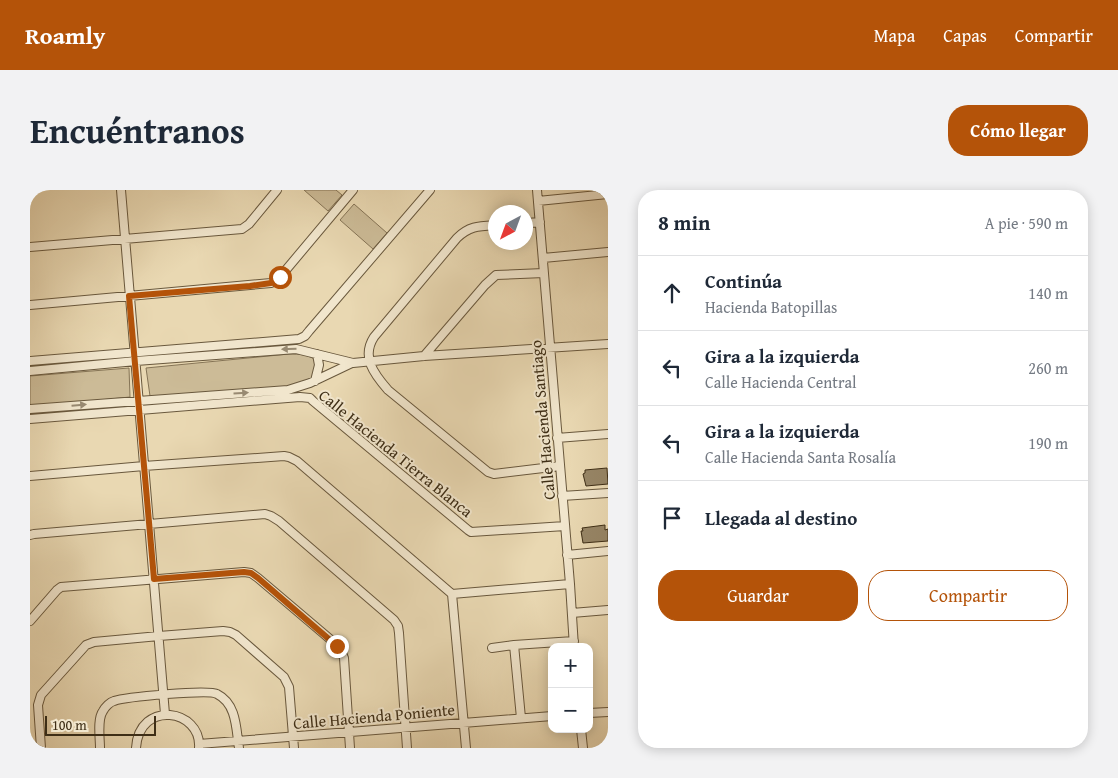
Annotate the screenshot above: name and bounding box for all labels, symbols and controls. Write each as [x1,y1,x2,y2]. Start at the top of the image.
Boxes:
text: Roamly [25,18,105,53]
text: Mapa [874,22,915,49]
text: Capas [943,22,987,49]
text: Compartir [1015,22,1093,49]
text: Encuéntranos [30,105,245,156]
button: Cómo llegar [948,105,1088,156]
north arrow [488,205,533,250]
text: 8 min [658,207,710,238]
text: A pie · 590 m [985,211,1068,235]
route start [269,266,292,289]
text: Continúa [705,267,782,295]
icon: ahead [658,279,686,307]
text: 140 m [1028,281,1068,305]
text: Hacienda Batopillas [705,295,837,319]
street label: Calle Hacienda Santiago [523,339,561,501]
text: Gira a la izquierda [705,342,860,370]
one-way arrow [280,346,296,354]
icon: left [658,354,686,382]
text: 260 m [1028,356,1068,380]
text: Calle Hacienda Central [705,370,856,394]
street label: Calle Hacienda Tierra Blanca [314,383,478,523]
one-way arrow [233,389,249,397]
one-way arrow [71,401,87,409]
text: Gira a la izquierda [705,417,860,445]
icon: left [658,429,686,457]
text: 190 m [1028,431,1068,455]
text: Calle Hacienda Santa Rosalía [705,445,896,469]
icon: arrive [658,504,686,532]
text: Llegada al destino [705,504,857,532]
button: Guardar [658,570,858,621]
button: Compartir [868,570,1068,621]
route end [326,635,349,658]
map controls [548,643,593,733]
button: + [548,643,593,688]
button: − [548,688,593,733]
street label: Calle Hacienda Poniente [292,697,456,735]
scale bar [45,713,156,736]
text: 100 m [52,715,87,735]

